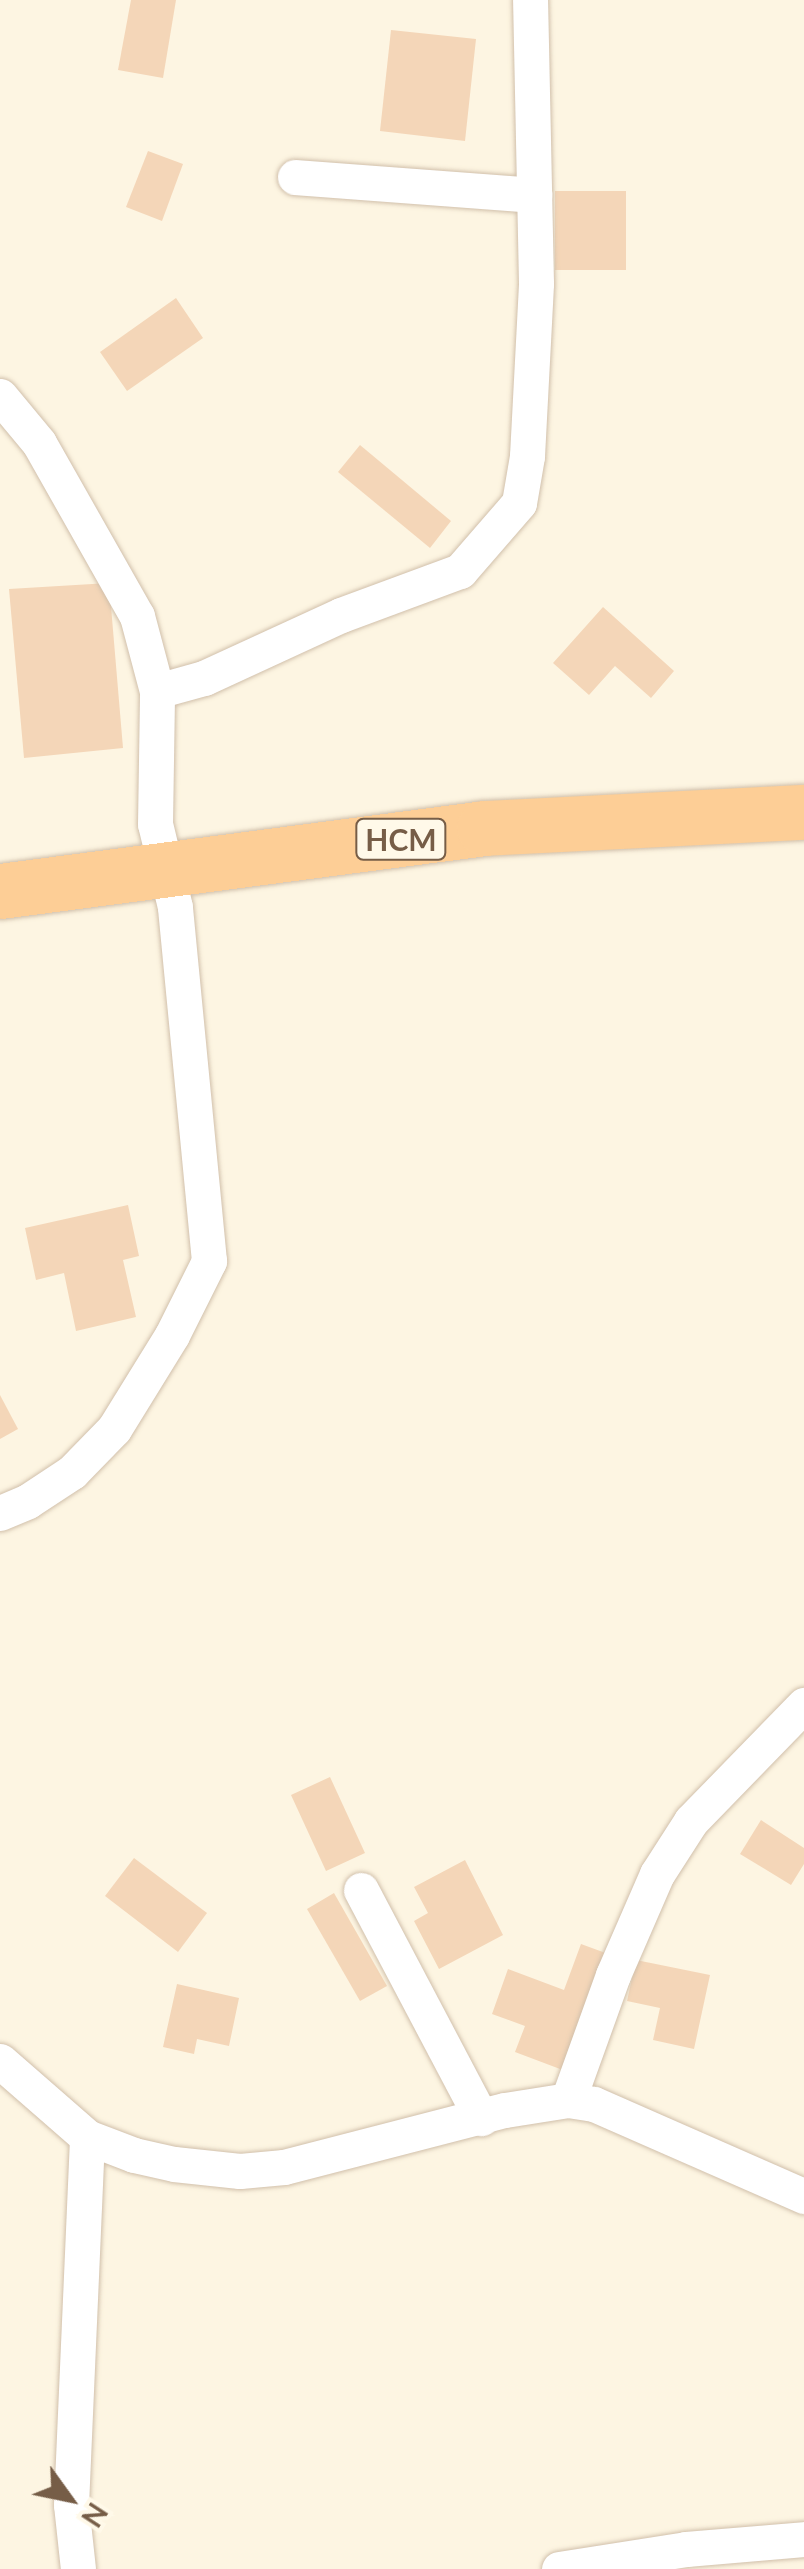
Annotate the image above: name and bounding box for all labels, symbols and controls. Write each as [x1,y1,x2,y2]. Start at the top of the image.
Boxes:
road number: HCM [354,814,448,864]
north arrow [20,2449,120,2549]
text: N [75,2497,115,2534]

